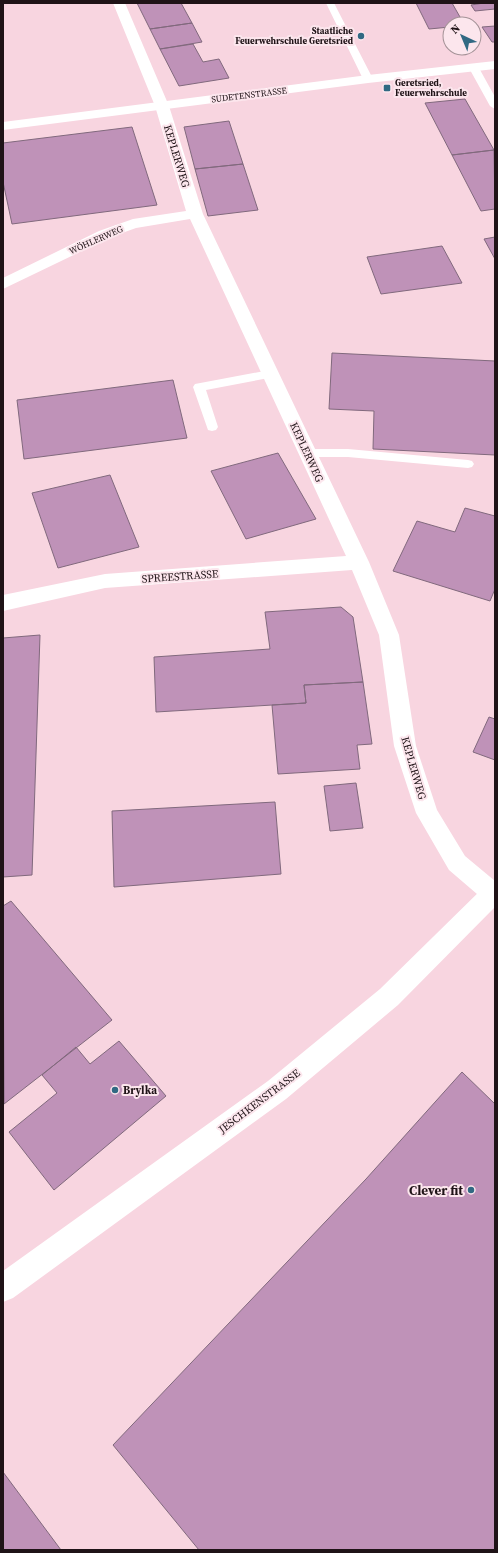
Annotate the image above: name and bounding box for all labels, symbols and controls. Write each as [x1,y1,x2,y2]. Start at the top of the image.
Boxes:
north arrow [442,16,482,56]
text: N [447,21,463,37]
place label: Staatliche Feuerwehrschule Geretsried [235,25,354,47]
marker: Staatliche Feuerwehrschule Geretsried [356,31,366,41]
place label: Geretsried, Feuerwehrschule [395,77,467,99]
marker: Geretsried, Feuerwehrschule [382,83,392,93]
street label: SUDETENSTRASSE [211,84,288,106]
street label: KEPLERWEG [160,123,193,190]
street label: WÖHLERWEG [67,223,125,257]
street label: KEPLERWEG [286,420,327,485]
street label: SPREESTRASSE [141,566,219,587]
street label: KEPLERWEG [397,735,430,802]
street label: JESCHKENSTRASSE [215,1066,303,1138]
place label: Brylka [123,1083,157,1098]
marker: Brylka [110,1085,120,1095]
place label: Clever fit [409,1182,463,1199]
marker: Clever fit [466,1185,476,1195]

